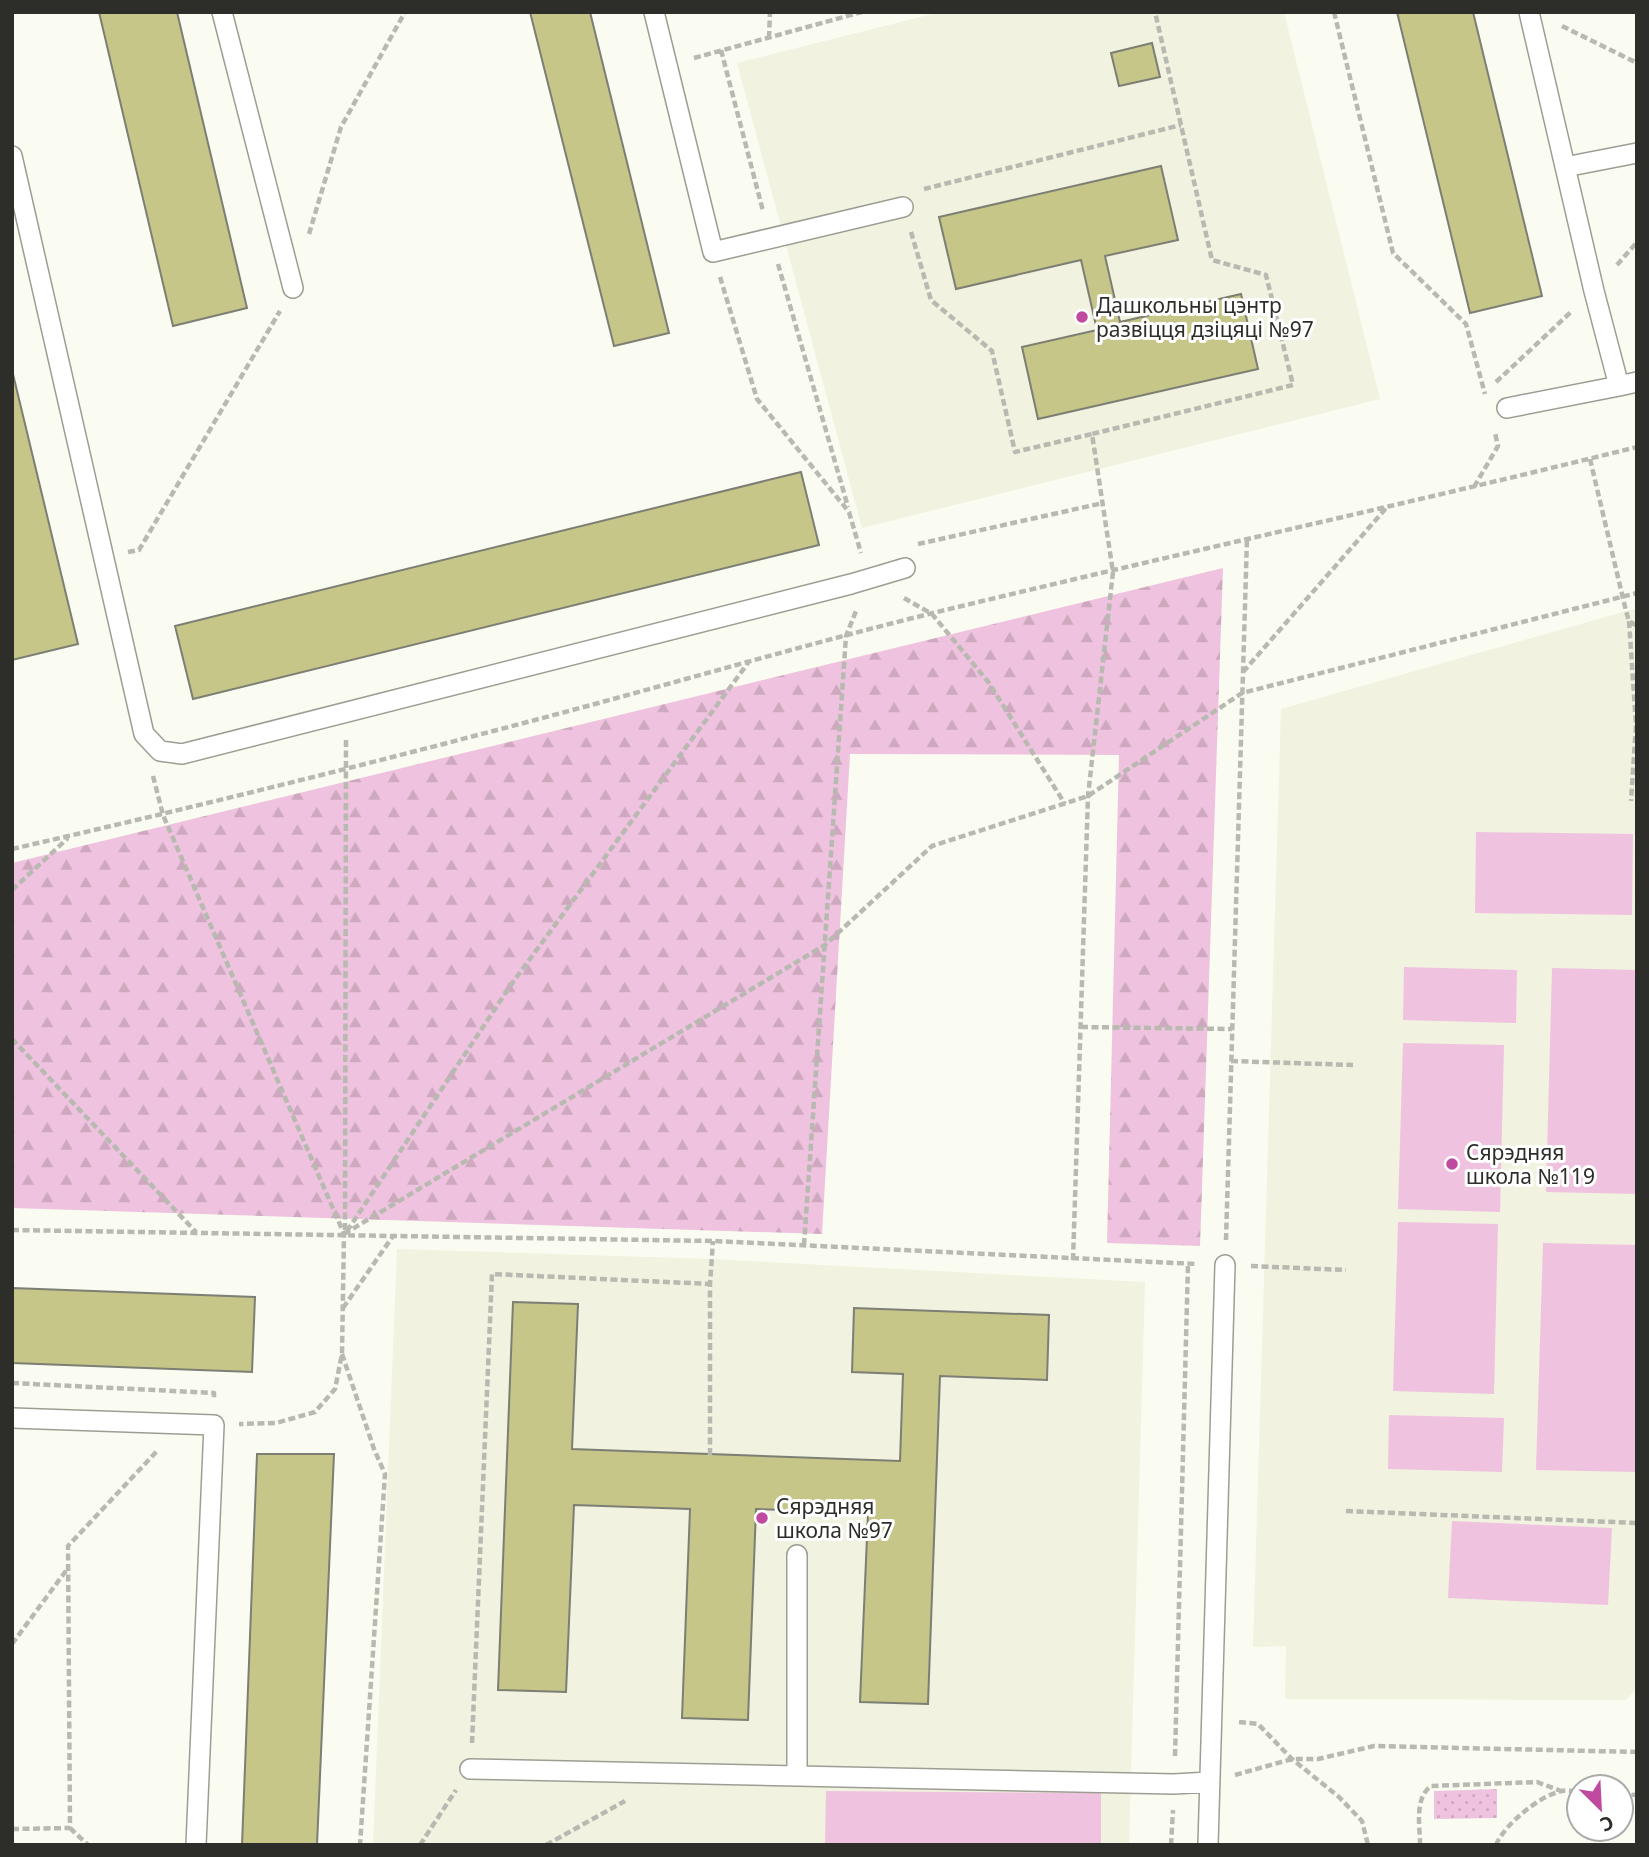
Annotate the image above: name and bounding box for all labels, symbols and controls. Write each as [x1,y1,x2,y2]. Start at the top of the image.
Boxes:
place label: Дашкольны цэнтр развіцця дзіцяці №97 [1096,291,1314,343]
marker: Дашкольны цэнтр развіцця дзіцяці №97 [1074,309,1090,325]
place label: Сярэдняя школа №119 [1466,1138,1595,1190]
marker: Сярэдняя школа №119 [1444,1156,1460,1172]
place label: Сярэдняя школа №97 [776,1492,893,1544]
marker: Сярэдняя школа №97 [754,1510,770,1526]
north arrow [1565,1773,1635,1843]
text: С [1596,1809,1618,1838]

